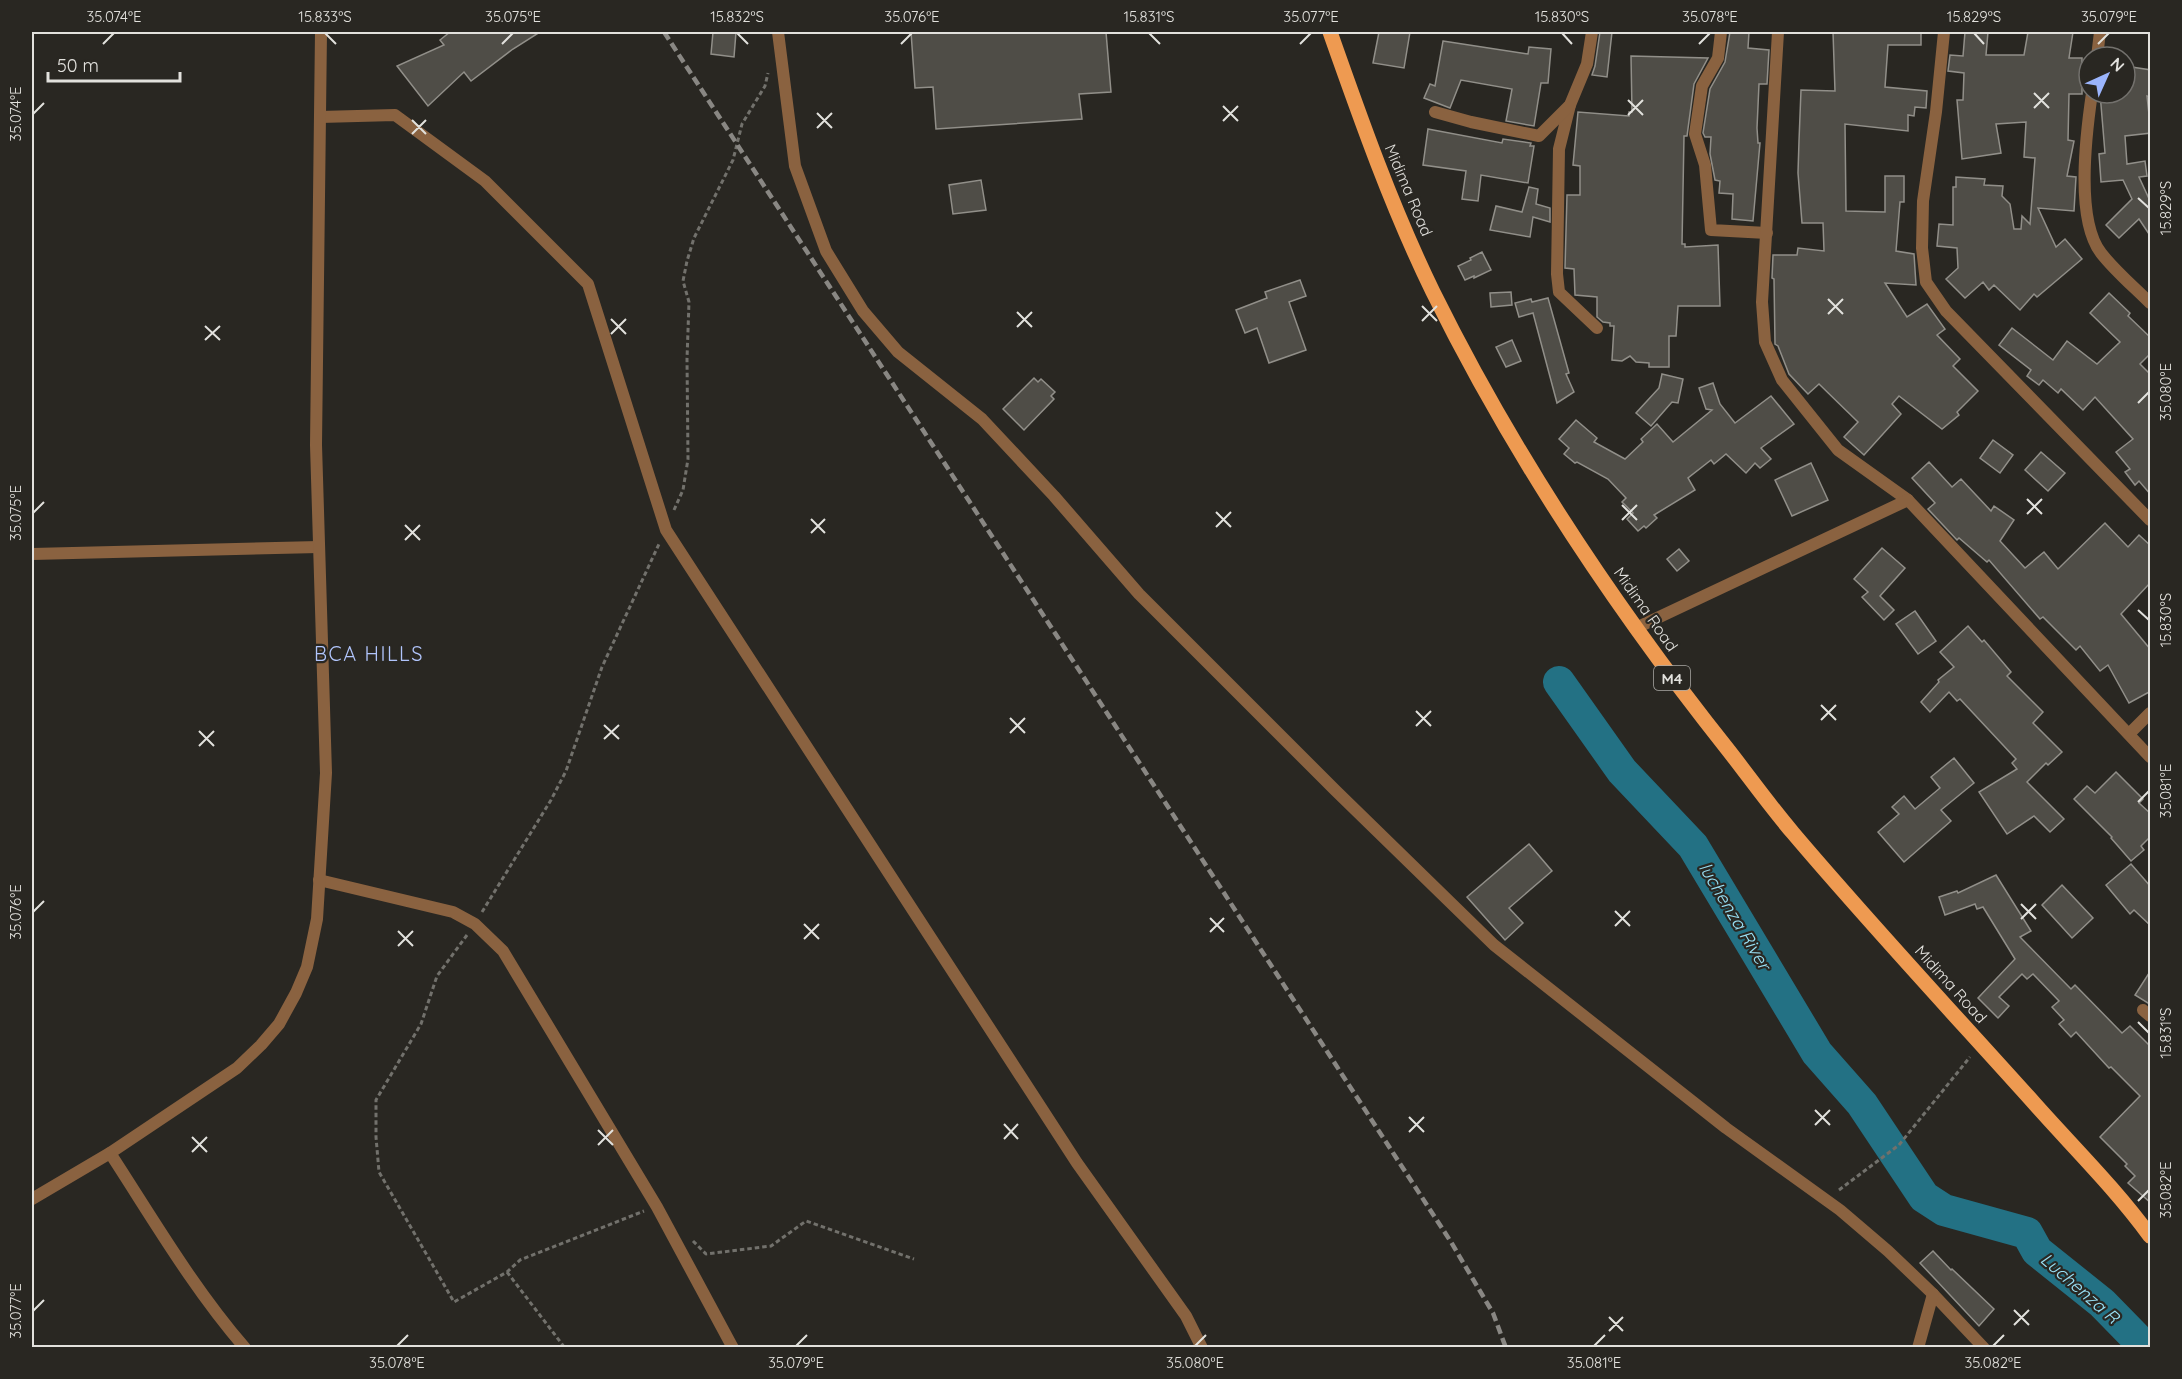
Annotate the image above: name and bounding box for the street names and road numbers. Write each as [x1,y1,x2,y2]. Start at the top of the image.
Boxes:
street label: Midima Road [1381,141,1437,239]
street label: Midima Road [1610,563,1682,655]
road number: M4 [1654,666,1690,690]
street label: Midima Road [1911,941,1991,1027]

